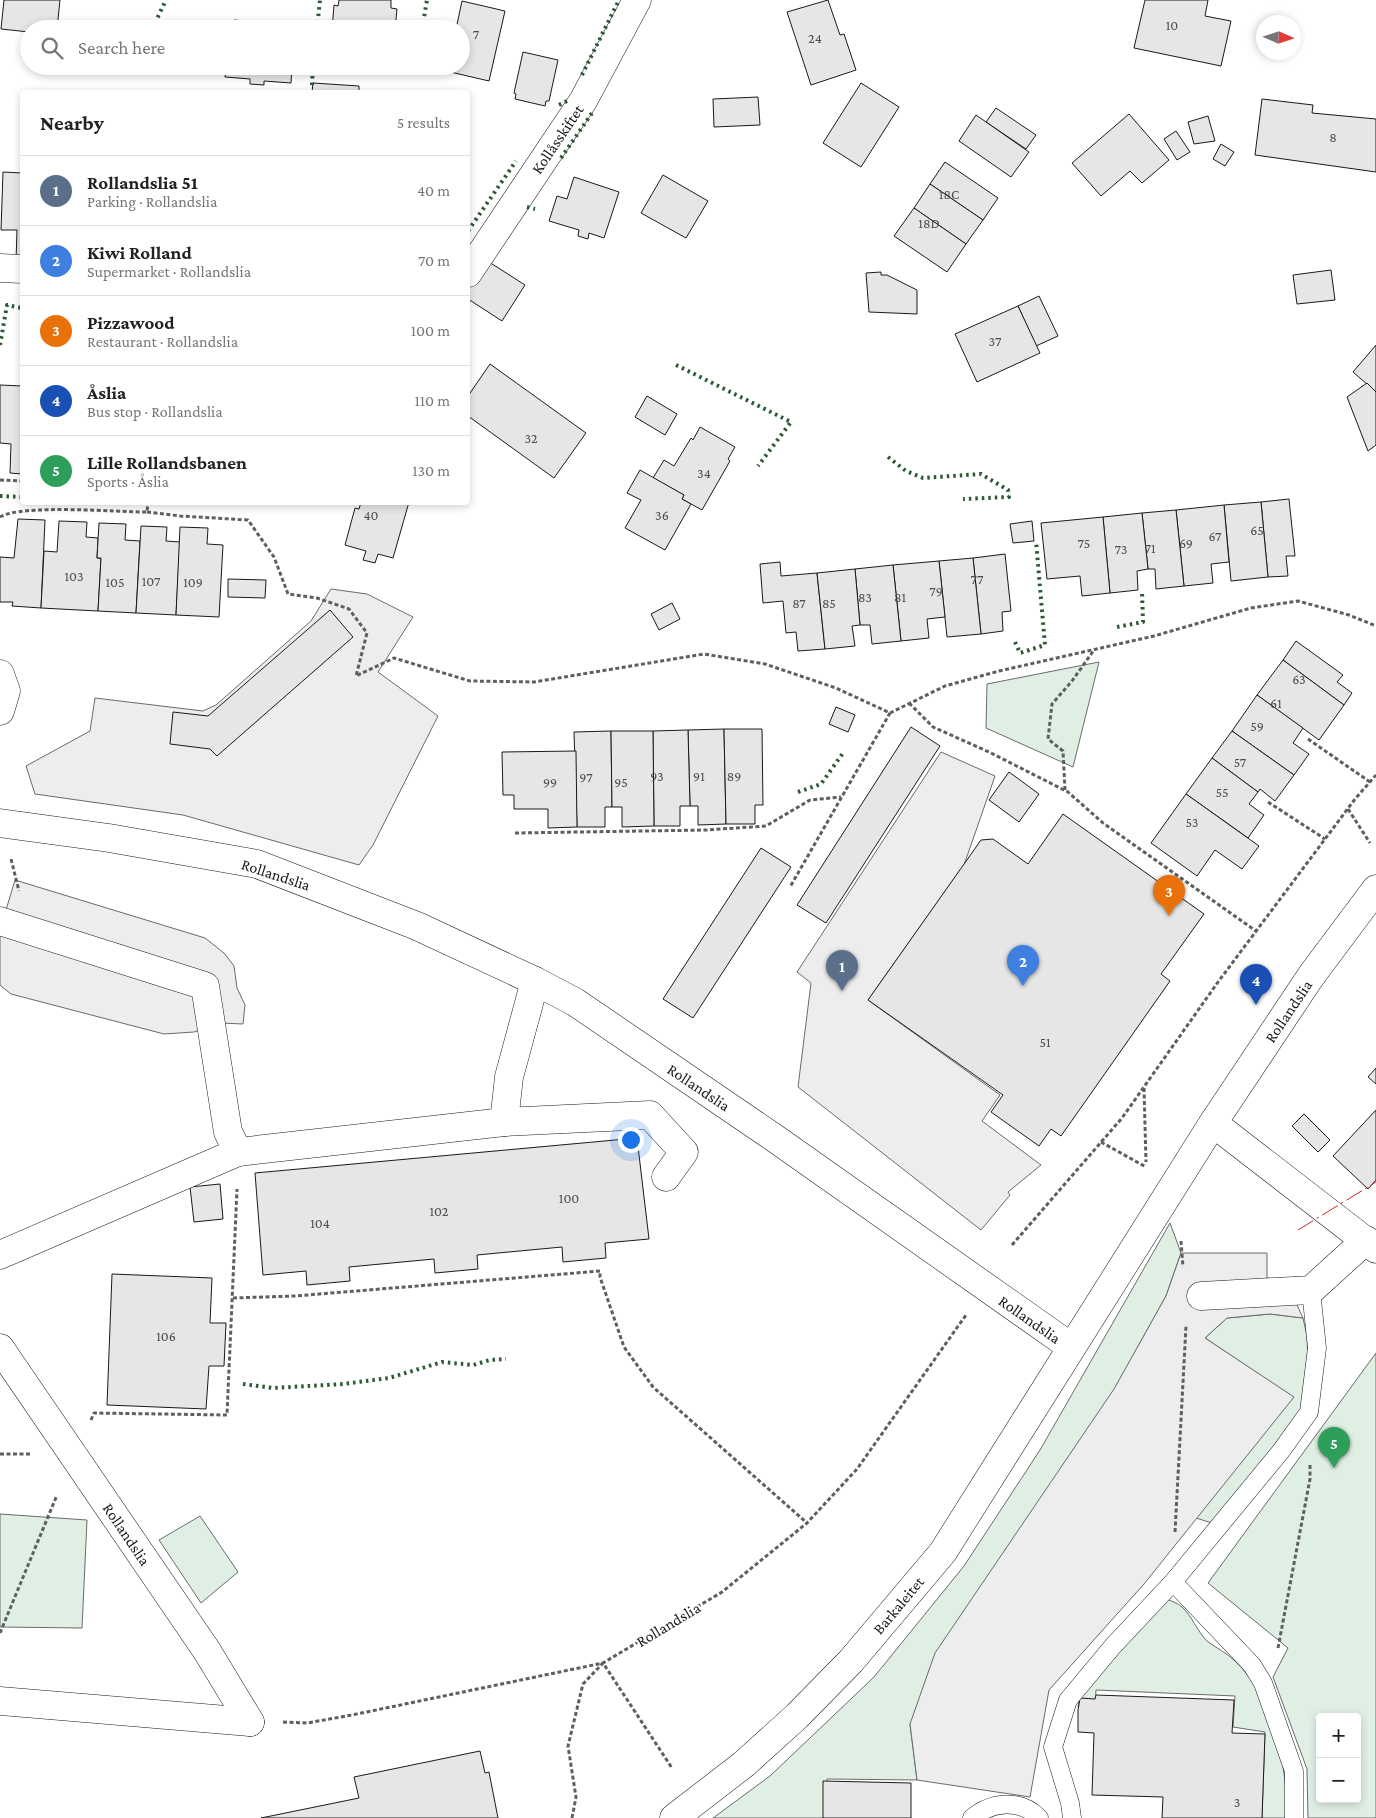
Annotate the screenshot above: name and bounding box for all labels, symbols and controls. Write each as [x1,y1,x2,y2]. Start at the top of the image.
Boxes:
north arrow [1256,15,1301,60]
house number: 10 [1166,17,1178,33]
search box [20,20,470,75]
house number: 7 [473,26,480,42]
house number: 24 [808,30,822,46]
icon: search [38,34,66,62]
text: Search here [78,37,165,58]
street label: Kollåsskiftet [528,101,587,177]
text: Nearby [40,111,104,135]
text: 5 results [397,114,450,131]
house number: 8 [1329,129,1337,145]
text: Rollandslia 51 [87,172,198,193]
text: 1 [53,182,59,199]
text: 40 m [417,182,450,199]
house number: 18C [939,186,959,202]
text: Parking · Rollandslia [87,193,217,210]
house number: 18D [918,215,940,231]
text: Kiwi Rolland [87,242,192,263]
text: 2 [52,252,60,269]
text: 70 m [418,252,450,269]
text: Supermarket · Rollandslia [87,263,251,280]
text: Pizzawood [87,312,175,333]
text: 3 [52,322,60,339]
text: 100 m [411,322,450,339]
text: Restaurant · Rollandslia [87,333,238,350]
house number: 37 [989,333,1002,349]
text: Åslia [87,382,126,403]
text: 4 [52,392,60,409]
text: 110 m [414,392,450,409]
text: Bus stop · Rollandslia [87,403,223,420]
house number: 32 [524,430,538,446]
text: Lille Rollandsbanen [87,452,247,473]
text: 5 [52,462,60,479]
text: 130 m [412,462,450,479]
house number: 34 [697,465,711,481]
text: Sports · Åslia [87,473,169,490]
house number: 40 [363,507,379,523]
house number: 36 [655,507,669,523]
house number: 65 [1250,522,1264,538]
house number: 67 [1208,528,1222,544]
house number: 75 [1078,535,1090,551]
house number: 69 [1179,535,1193,551]
house number: 71 [1144,540,1156,556]
house number: 73 [1115,541,1127,557]
house number: 103 [64,568,84,584]
house number: 77 [971,571,984,587]
house number: 107 [142,573,161,589]
house number: 105 [105,574,125,590]
house number: 109 [183,574,203,590]
house number: 79 [929,583,943,599]
house number: 83 [858,589,872,605]
house number: 81 [894,589,906,605]
house number: 87 [792,595,806,611]
house number: 85 [822,595,836,611]
house number: 63 [1292,671,1306,687]
house number: 61 [1270,695,1282,711]
house number: 59 [1250,718,1264,734]
house number: 57 [1234,754,1247,770]
house number: 93 [650,768,664,784]
house number: 91 [693,768,705,784]
house number: 89 [727,768,741,784]
house number: 97 [579,769,593,785]
house number: 99 [543,774,557,790]
house number: 95 [614,774,628,790]
house number: 55 [1215,784,1229,800]
house number: 53 [1185,814,1199,830]
street label: Rollandslia [239,855,313,894]
pin: 3 [1153,875,1185,916]
pin: 2 [1007,945,1039,986]
pin: 1 [826,950,858,991]
pin: 4 [1240,964,1272,1005]
street label: Rollandslia [1261,976,1316,1046]
house number: 51 [1039,1034,1051,1050]
street label: Rollandslia [664,1060,734,1115]
your location [618,1127,644,1153]
house number: 100 [559,1190,579,1206]
house number: 102 [429,1203,449,1219]
house number: 104 [310,1215,330,1231]
street label: Rollandslia [996,1292,1064,1347]
house number: 106 [156,1328,176,1344]
pin: 5 [1318,1427,1350,1468]
street label: Rollandslia [100,1500,154,1569]
street label: Barkaleitet [869,1573,928,1637]
street label: Rollandslia [633,1598,704,1650]
map controls [1316,1713,1361,1803]
button: + [1316,1713,1361,1758]
button: − [1316,1758,1361,1803]
house number: 3 [1234,1794,1240,1810]

